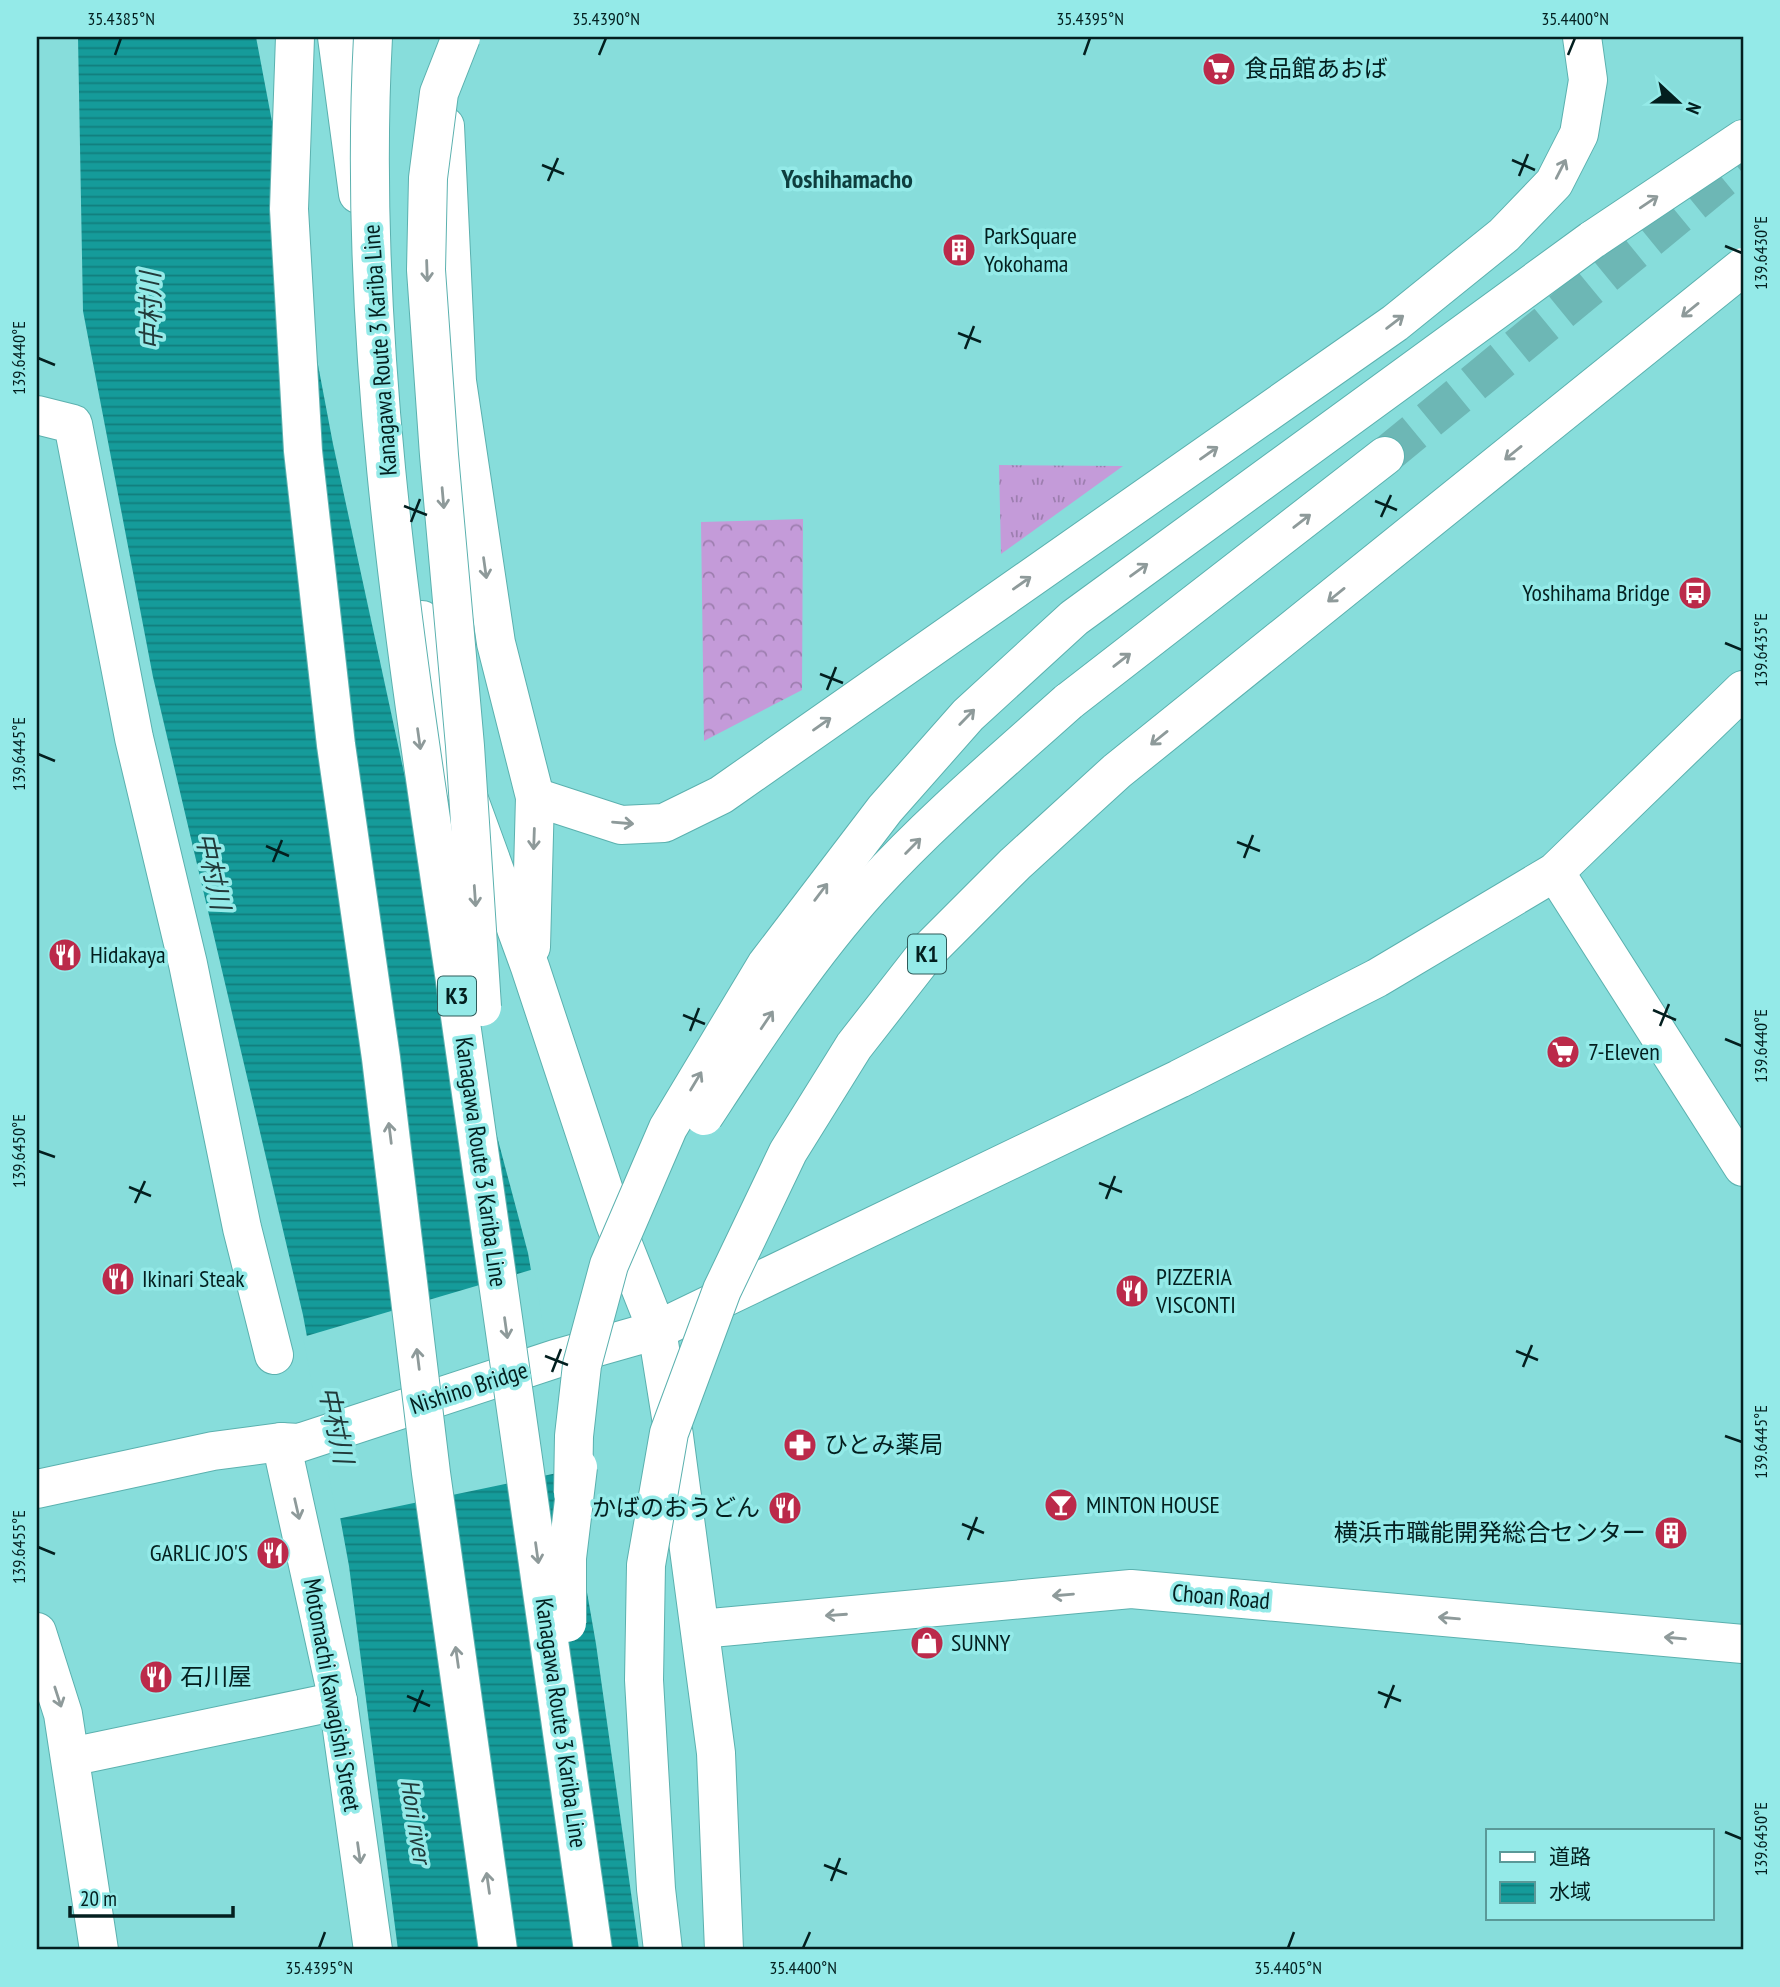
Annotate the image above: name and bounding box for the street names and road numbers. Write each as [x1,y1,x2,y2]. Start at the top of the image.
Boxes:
street label: Kanagawa Route 3 Kariba Line [355,223,404,477]
road number: K1 [908,934,946,973]
road number: K3 [438,976,476,1015]
street label: Kanagawa Route 3 Kariba Line [449,1035,514,1289]
street label: Nishino Bridge [406,1354,532,1421]
street label: Motomachi Kawagishi Street [297,1576,368,1814]
street label: Choan Road [1171,1577,1271,1616]
street label: Kanagawa Route 3 Kariba Line [529,1596,594,1850]

